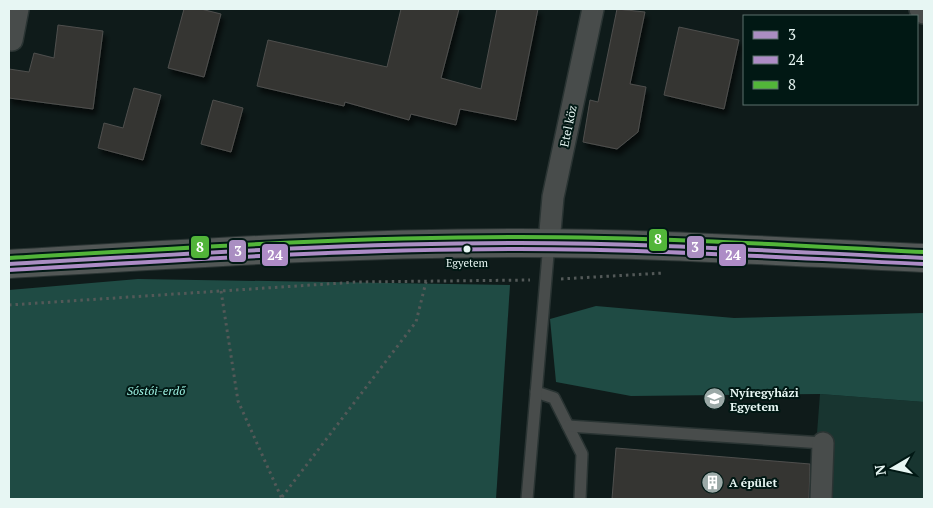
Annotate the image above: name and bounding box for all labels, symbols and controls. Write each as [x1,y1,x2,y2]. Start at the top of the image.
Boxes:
legend [743,15,918,105]
text: 3 [788,24,796,44]
text: 24 [788,49,804,69]
text: 8 [788,74,796,94]
street label: Etel köz [556,104,580,148]
line badge: 8 [648,228,668,252]
text: 8 [654,229,662,248]
line badge: 8 [190,235,210,259]
line badge: 3 [686,235,705,259]
text: 8 [196,237,204,256]
text: 3 [691,237,699,256]
line badge: 3 [228,239,247,263]
text: 3 [234,241,242,260]
line badge: 24 [261,243,289,267]
line badge: 24 [718,243,747,267]
marker: Egyetem [462,244,472,254]
text: 24 [267,245,283,264]
text: 24 [725,245,741,264]
place label: Egyetem [446,256,489,270]
park label: Sóstói-erdő [127,383,186,398]
place label: Nyíregyházi Egyetem [730,385,799,414]
school or university icon: Nyíregyházi Egyetem [702,387,726,411]
north arrow [868,443,918,493]
text: N [869,463,890,477]
building icon: A épület [701,470,725,494]
place label: A épület [729,475,778,490]

